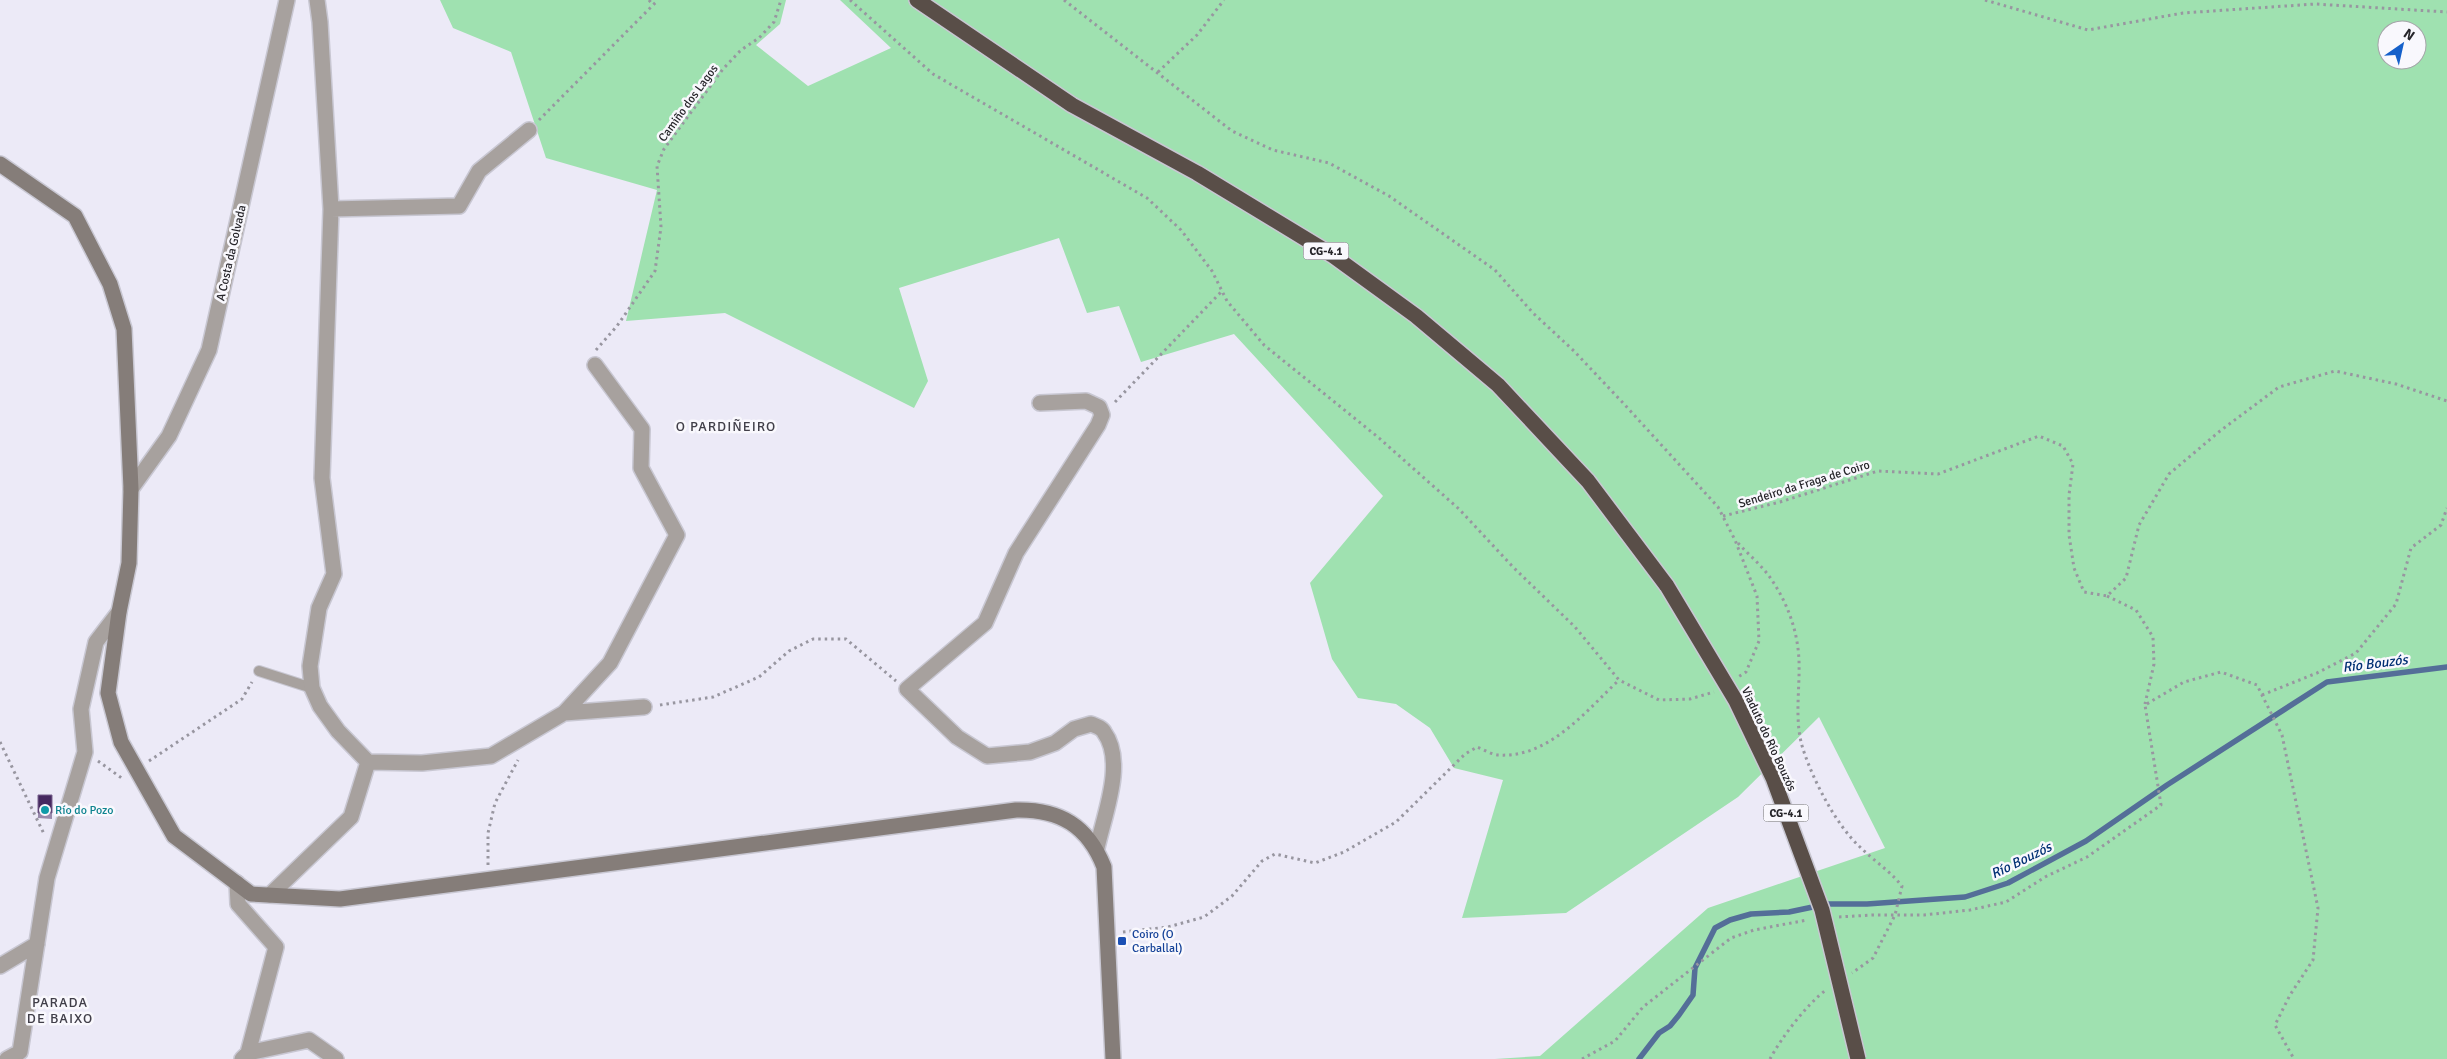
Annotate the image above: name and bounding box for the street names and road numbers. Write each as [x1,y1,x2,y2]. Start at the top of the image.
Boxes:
street label: Camiño dos Lagos [655,62,722,145]
street label: A Costa da Golvada [213,204,250,303]
road number: CG-4.1 [1304,242,1348,260]
street label: Sendeiro da Fraga de Coiro [1737,457,1872,512]
street label: Viaduto do Río Bouzós [1738,685,1799,794]
road number: CG-4.1 [1764,804,1808,821]

